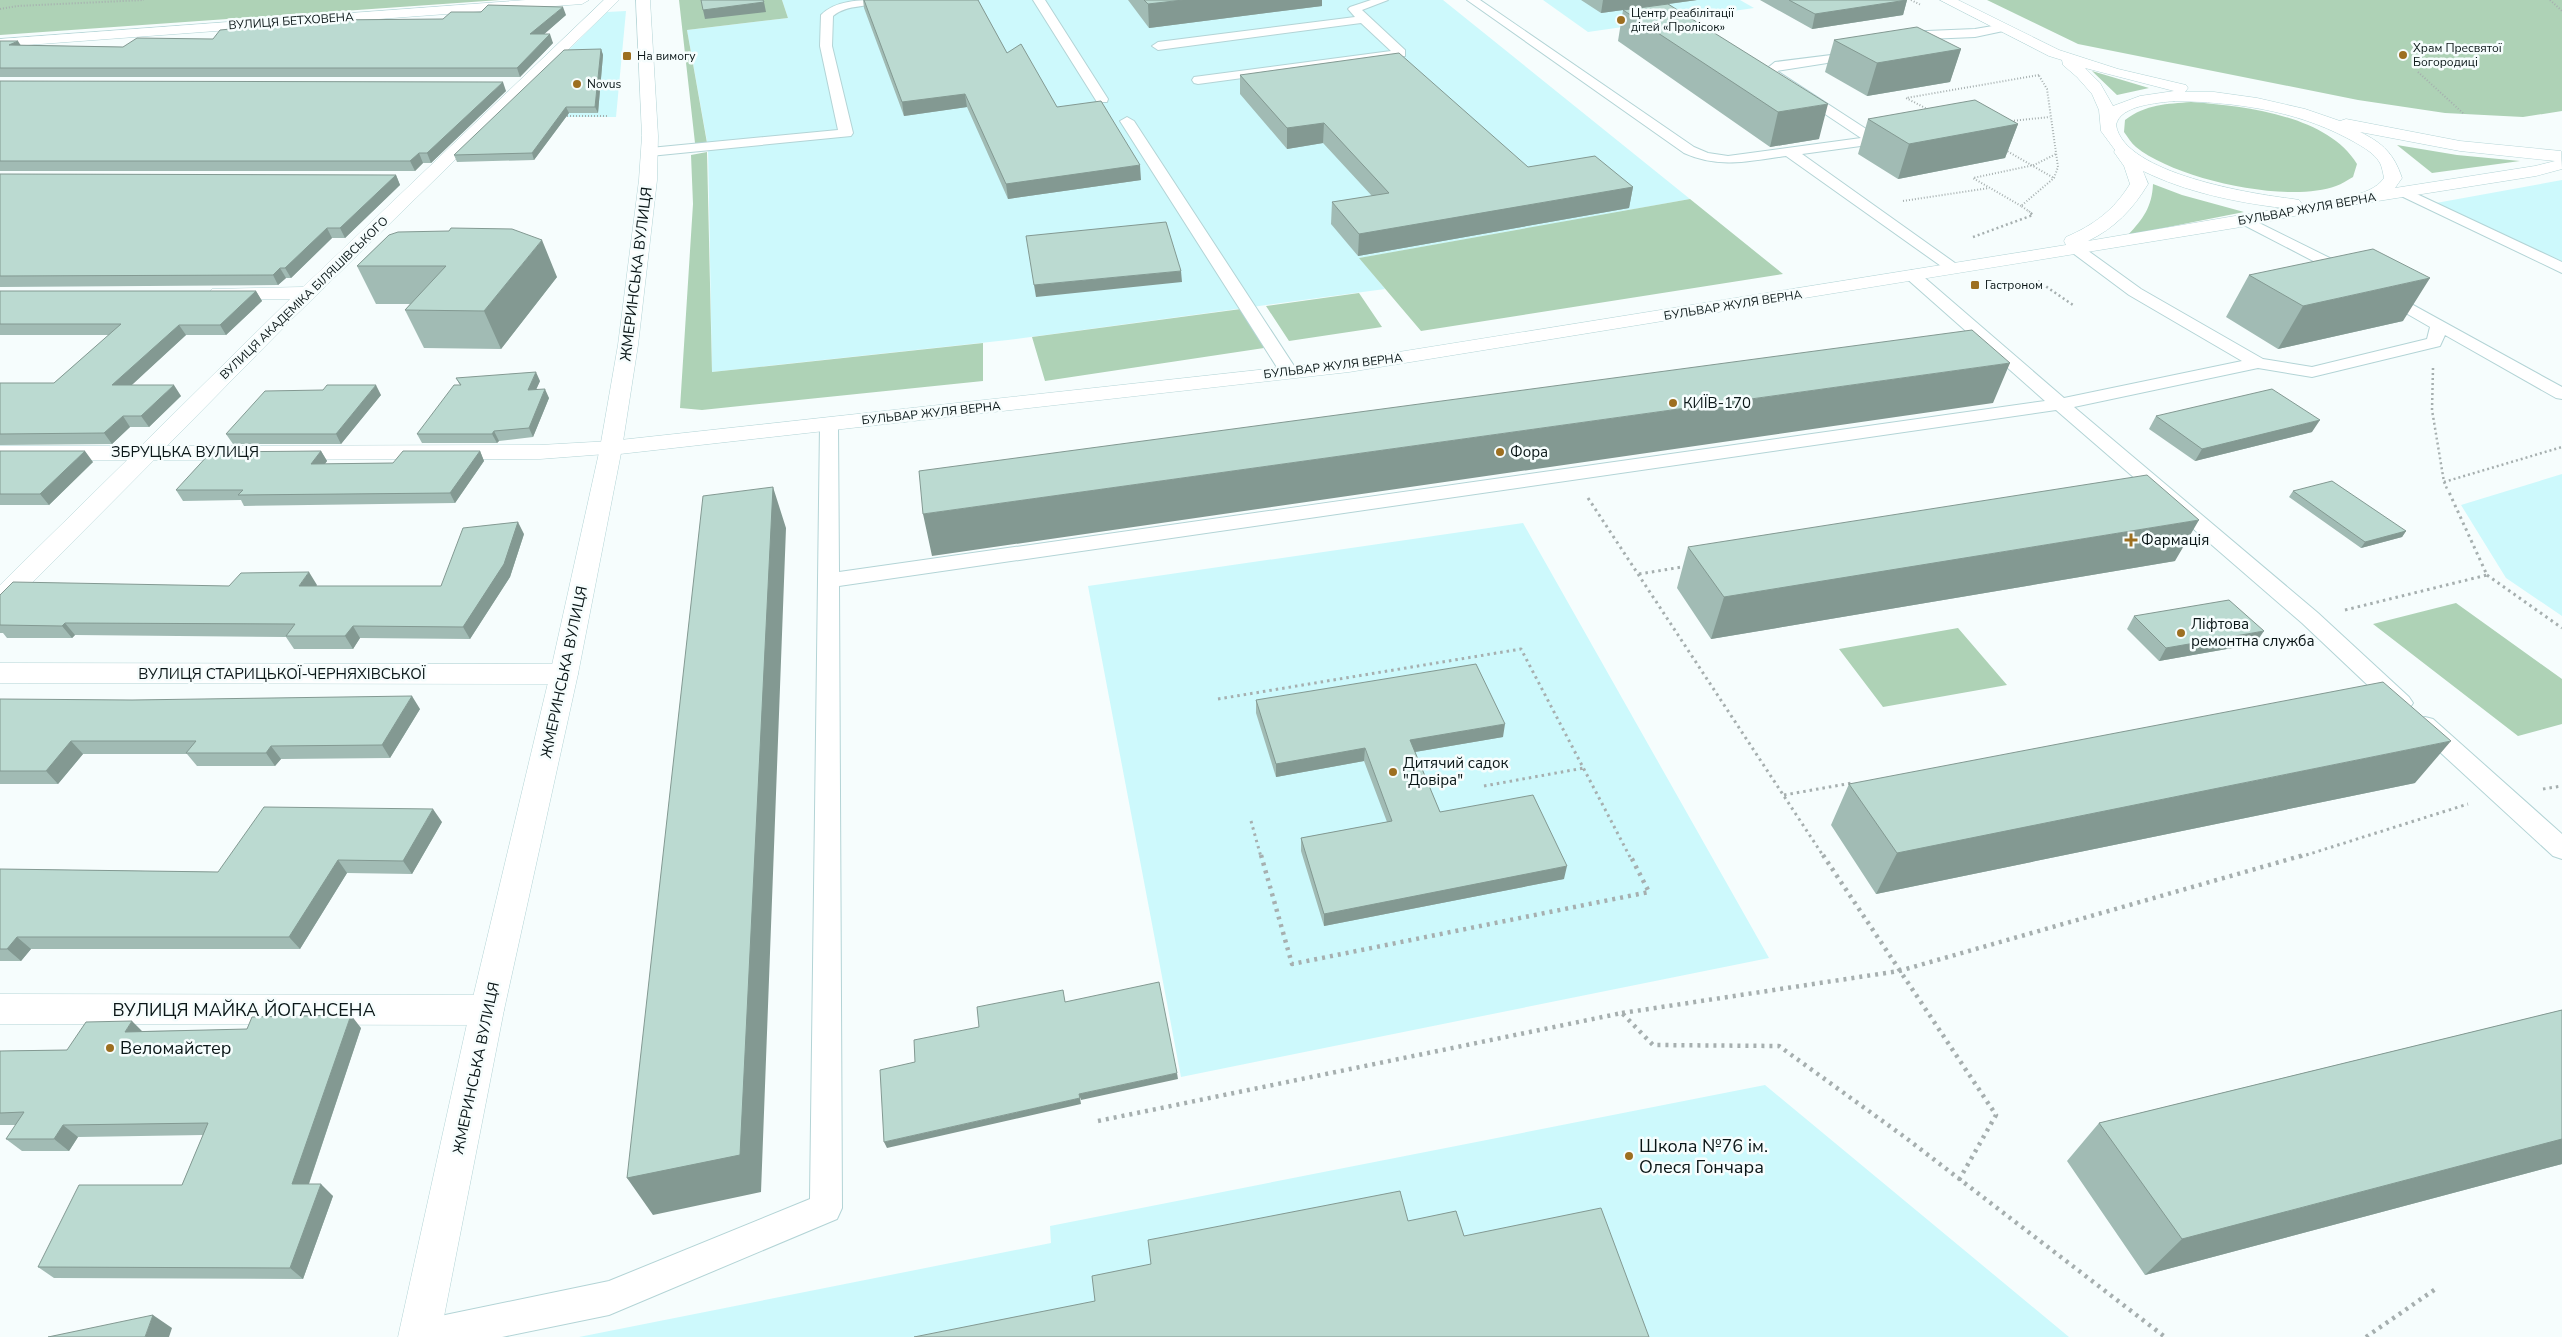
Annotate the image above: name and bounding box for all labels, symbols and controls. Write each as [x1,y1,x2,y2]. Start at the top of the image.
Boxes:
place label: Центр реабілітації дітей «Пролісок» [1631,5,1735,35]
street label: ВУЛИЦЯ БЕТХОВЕНА [228,9,354,33]
marker: Центр реабілітації дітей «Пролісок» [1615,14,1627,26]
place label: Храм Пресвятої Богородиці [2413,40,2503,70]
place label: На вимогу [637,48,696,64]
marker: Храм Пресвятої Богородиці [2397,49,2409,61]
marker: На вимогу [621,50,633,62]
place label: Novus [587,76,621,92]
marker: Novus [571,78,583,90]
street label: ЖМЕРИНСЬКА ВУЛИЦЯ [615,186,657,362]
street label: БУЛЬВАР ЖУЛЯ ВЕРНА [2237,189,2377,229]
street label: ВУЛИЦЯ АКАДЕМІКА БІЛЯШІВСЬКОГО [216,213,392,383]
place label: Гастроном [1985,277,2043,293]
marker: Гастроном [1969,279,1981,291]
street label: БУЛЬВАР ЖУЛЯ ВЕРНА [1663,286,1804,324]
street label: БУЛЬВАР ЖУЛЯ ВЕРНА [1263,350,1404,382]
place label: КИЇВ-170 [1683,393,1751,413]
marker: КИЇВ-170 [1667,397,1679,409]
street label: БУЛЬВАР ЖУЛЯ ВЕРНА [861,398,1002,428]
street label: ЗБРУЦЬКА ВУЛИЦЯ [111,442,259,462]
place label: Фора [1510,442,1548,462]
marker: Фора [1494,446,1506,458]
place label: Фармація [2141,530,2209,550]
marker: Фармація [2125,534,2137,546]
street label: ЖМЕРИНСЬКА ВУЛИЦЯ [536,584,592,760]
place label: Ліфтова ремонтна служба [2191,614,2315,651]
marker: Ліфтова ремонтна служба [2175,627,2187,639]
street label: ВУЛИЦЯ СТАРИЦЬКОЇ-ЧЕРНЯХІВСЬКОЇ [138,664,426,684]
place label: Дитячий садок "Довіра" [1403,753,1508,790]
marker: Дитячий садок "Довіра" [1387,766,1399,778]
street label: ЖМЕРИНСЬКА ВУЛИЦЯ [448,980,504,1156]
street label: ВУЛИЦЯ МАЙКА ЙОГАНСЕНА [112,998,376,1022]
place label: Веломайстер [120,1036,231,1060]
marker: Веломайстер [104,1042,116,1054]
place label: Школа №76 ім. Олеся Гончара [1639,1134,1768,1179]
marker: Школа №76 ім. Олеся Гончара [1623,1150,1635,1162]

